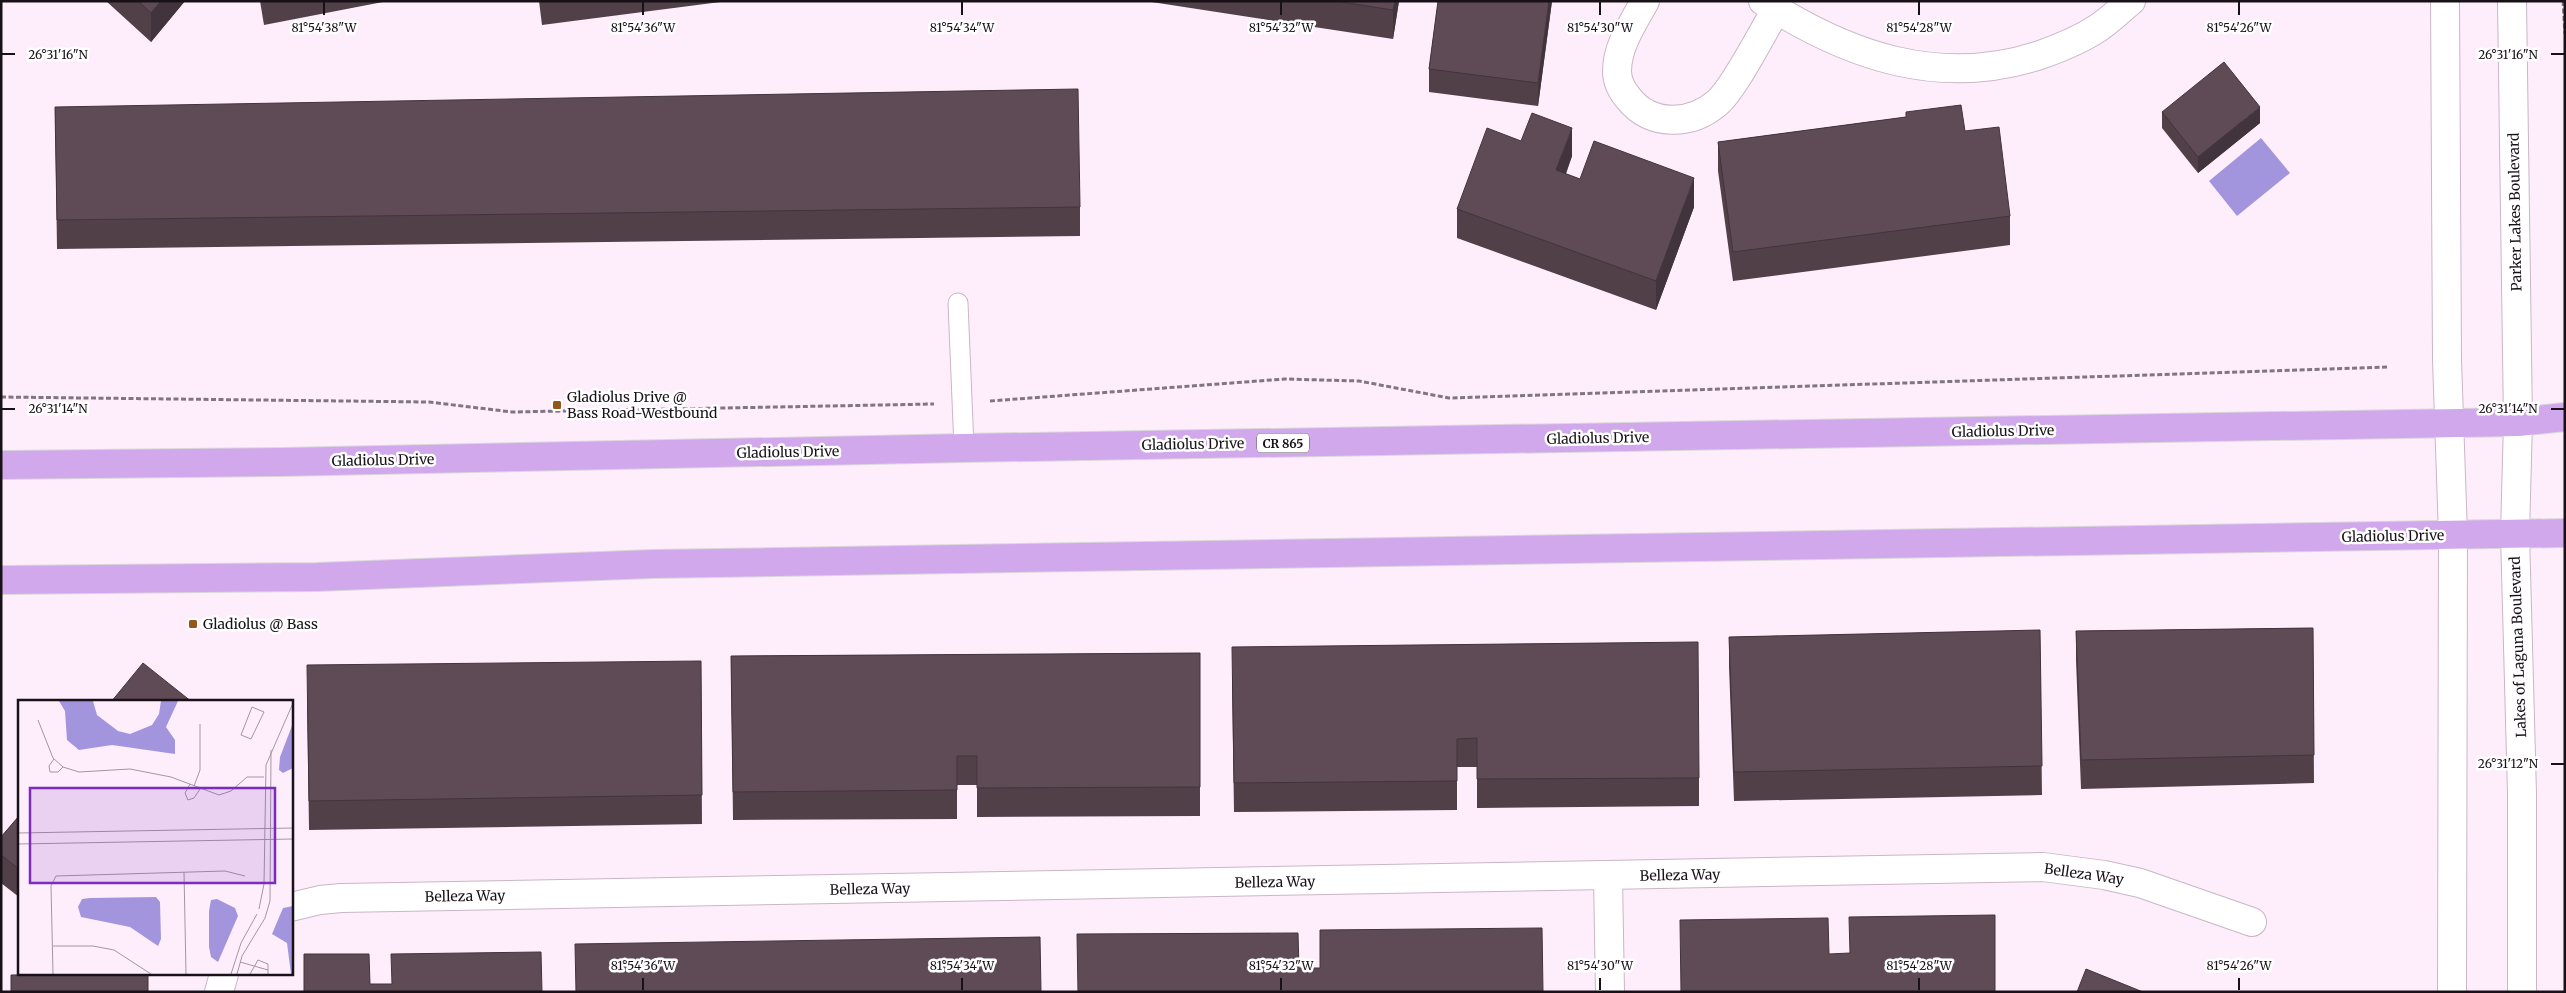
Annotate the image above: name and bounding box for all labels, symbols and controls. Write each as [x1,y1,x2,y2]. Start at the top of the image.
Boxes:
text: 81°54'38"W [291,20,358,35]
text: 81°54'36"W [611,20,676,35]
text: 81°54'34"W [930,20,995,35]
text: 81°54'32"W [1249,20,1314,35]
text: 81°54'30"W [1567,20,1634,35]
text: 81°54'28"W [1886,20,1953,35]
text: 81°54'26"W [2207,20,2272,35]
text: 26°31'16"N [28,47,89,62]
text: 26°31'16"N [2478,47,2539,62]
street label: Parker Lakes Boulevard [2505,132,2525,291]
place label: Gladiolus Drive @ Bass Road-Westbound [567,388,718,422]
marker: Gladiolus Drive @ Bass Road-Westbound [551,399,563,411]
text: 26°31'14"N [28,401,88,416]
text: 26°31'14"N [2478,401,2538,416]
street label: Gladiolus Drive [1952,421,2054,441]
street label: Gladiolus Drive [1547,428,1649,448]
road number: CR 865 [1257,433,1309,452]
street label: Gladiolus Drive [1142,434,1244,454]
street label: Gladiolus Drive [737,442,839,462]
street label: Gladiolus Drive [332,450,434,470]
street label: Gladiolus Drive [2342,526,2444,546]
street label: Lakes of Laguna Boulevard [2506,555,2530,738]
place label: Gladiolus @ Bass [203,615,318,633]
marker: Gladiolus @ Bass [187,618,199,630]
inset map [18,700,292,976]
text: 26°31'12"N [2478,756,2539,771]
street label: Belleza Way [2043,859,2126,889]
street label: Belleza Way [1640,865,1721,885]
street label: Belleza Way [1235,872,1316,892]
street label: Belleza Way [830,879,911,899]
street label: Belleza Way [425,886,506,906]
text: 81°54'36"W [611,958,676,973]
text: 81°54'34"W [930,958,995,973]
text: 81°54'32"W [1249,958,1314,973]
text: 81°54'30"W [1567,958,1634,973]
text: 81°54'28"W [1886,958,1953,973]
text: 81°54'26"W [2207,958,2272,973]

